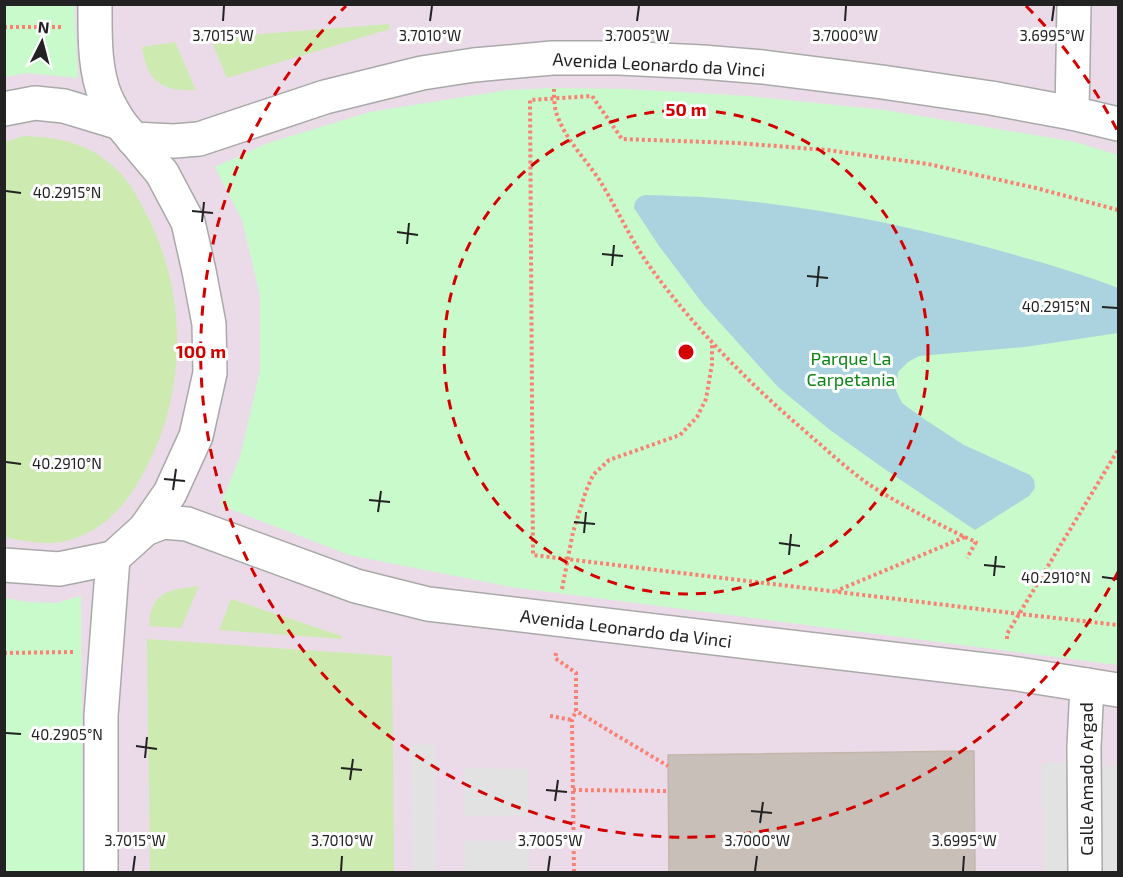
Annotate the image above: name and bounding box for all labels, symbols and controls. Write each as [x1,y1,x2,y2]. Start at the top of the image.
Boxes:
north arrow [12,12,72,72]
text: N [37,17,50,37]
text: 3.7015°W [192,26,254,44]
text: 3.7010°W [399,26,461,44]
text: 3.7005°W [605,26,669,44]
text: 3.7000°W [812,26,878,44]
text: 3.6995°W [1019,26,1085,44]
street label: Avenida Leonardo da Vinci [552,47,766,81]
text: 50 m [665,98,707,120]
text: 40.2915°N [33,183,101,201]
text: 40.2915°N [1022,297,1090,315]
text: 100 m [176,340,226,362]
centre of rings [676,342,696,362]
park label: Parque La Carpetania [806,347,896,390]
text: 40.2910°N [32,454,102,472]
text: 40.2910°N [1021,568,1091,586]
street label: Avenida Leonardo da Vinci [519,604,733,652]
street label: Calle Amado Argad [1075,702,1097,856]
text: 40.2905°N [31,725,103,743]
text: 3.7015°W [104,831,166,849]
text: 3.7010°W [311,831,373,849]
text: 3.7005°W [518,831,582,849]
text: 3.7000°W [724,831,790,849]
text: 3.6995°W [931,831,997,849]

